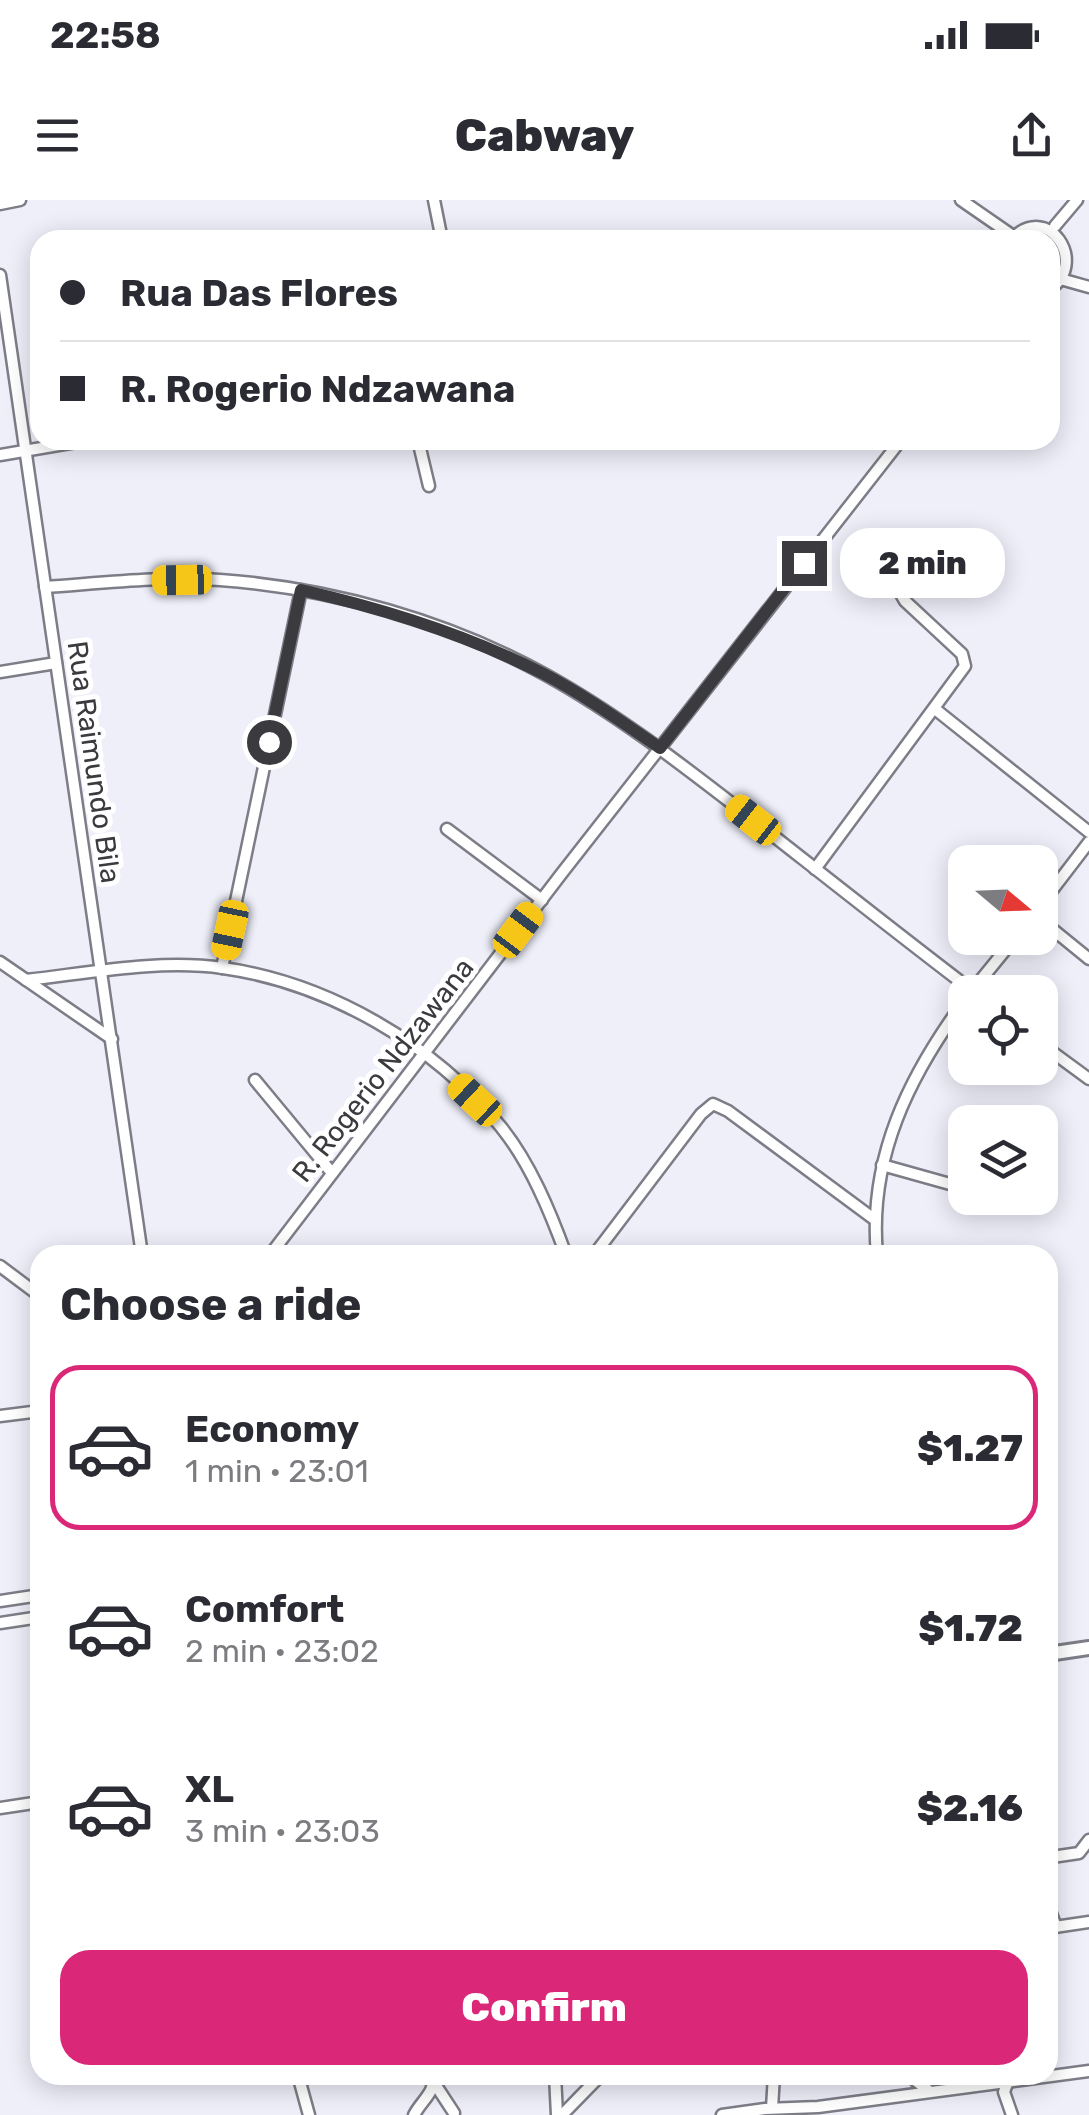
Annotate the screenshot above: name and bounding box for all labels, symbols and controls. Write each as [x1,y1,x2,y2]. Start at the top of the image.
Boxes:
text: 22:58 [50,12,161,58]
icon: menu [30,108,85,163]
icon: share [1004,108,1059,163]
text: Cabway [455,109,634,162]
text: Rua Das Flores [120,270,398,316]
text: R. Rogerio Ndzawana [120,366,515,412]
callout: 2 min [839,528,1004,598]
route end [782,541,827,586]
text: 2 min [878,544,967,582]
car [152,564,212,596]
street label: Rua Raimundo Bila [61,639,127,885]
route start [247,720,292,765]
car [720,790,786,850]
north arrow [948,845,1058,955]
map controls [948,845,1058,1215]
car [488,897,548,963]
car [209,898,251,962]
street label: R. Rogerio Ndzawana [285,952,481,1188]
button: locate [948,975,1058,1085]
car [443,1069,507,1131]
button: layers [948,1105,1058,1215]
text: Choose a ride [60,1278,362,1331]
icon: car [65,1403,155,1493]
text: Economy [185,1406,359,1452]
text: $1.27 [917,1425,1023,1471]
text: 1 min · 23:01 [185,1452,369,1490]
icon: car [65,1583,155,1673]
text: Comfort [185,1586,344,1632]
text: $1.72 [918,1605,1023,1651]
text: 2 min · 23:02 [185,1632,379,1670]
icon: car [65,1763,155,1853]
text: XL [185,1766,234,1812]
text: $2.16 [917,1785,1023,1831]
text: 3 min · 23:03 [185,1812,380,1850]
button: Confirm [60,1950,1028,2065]

